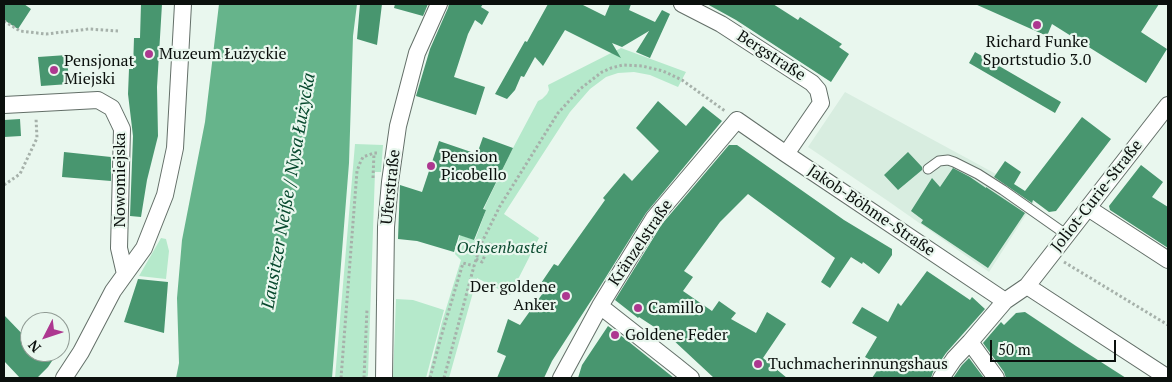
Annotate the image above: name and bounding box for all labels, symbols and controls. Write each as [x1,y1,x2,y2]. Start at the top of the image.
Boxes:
marker: Richard Funke Sportstudio 3.0 [1031,19,1043,31]
street label: Bergstraße [733,27,809,85]
place label: Richard Funke Sportstudio 3.0 [983,32,1091,70]
place label: Muzeum Łużyckie [159,44,287,64]
marker: Muzeum Łużyckie [143,48,155,60]
place label: Pensjonat Miejski [64,51,135,89]
marker: Pensjonat Miejski [48,64,60,76]
water label: Lausitzer Neiße / Nysa Łużycka [258,71,320,311]
street label: Nowomiejska [110,132,130,228]
street label: Joliot-Curie-Straße [1047,136,1147,256]
place label: Pension Picobello [441,147,507,185]
street label: Uferstraße [378,148,404,226]
marker: Pension Picobello [425,160,437,172]
street label: Jakob-Böhme-Straße [804,161,938,261]
street label: Kränzelstraße [605,196,677,290]
park label: Ochsenbastei [457,238,547,258]
place label: Der goldene Anker [470,277,556,315]
marker: Der goldene Anker [560,290,572,302]
place label: Camillo [648,298,703,318]
marker: Camillo [632,302,644,314]
north arrow [20,312,70,362]
place label: Goldene Feder [625,325,728,345]
marker: Goldene Feder [609,329,621,341]
scale bar [992,330,1118,362]
text: N [23,336,45,357]
text: 50 m [998,339,1031,359]
place label: Tuchmacherinnungshaus [768,354,948,374]
marker: Tuchmacherinnungshaus [752,358,764,370]

